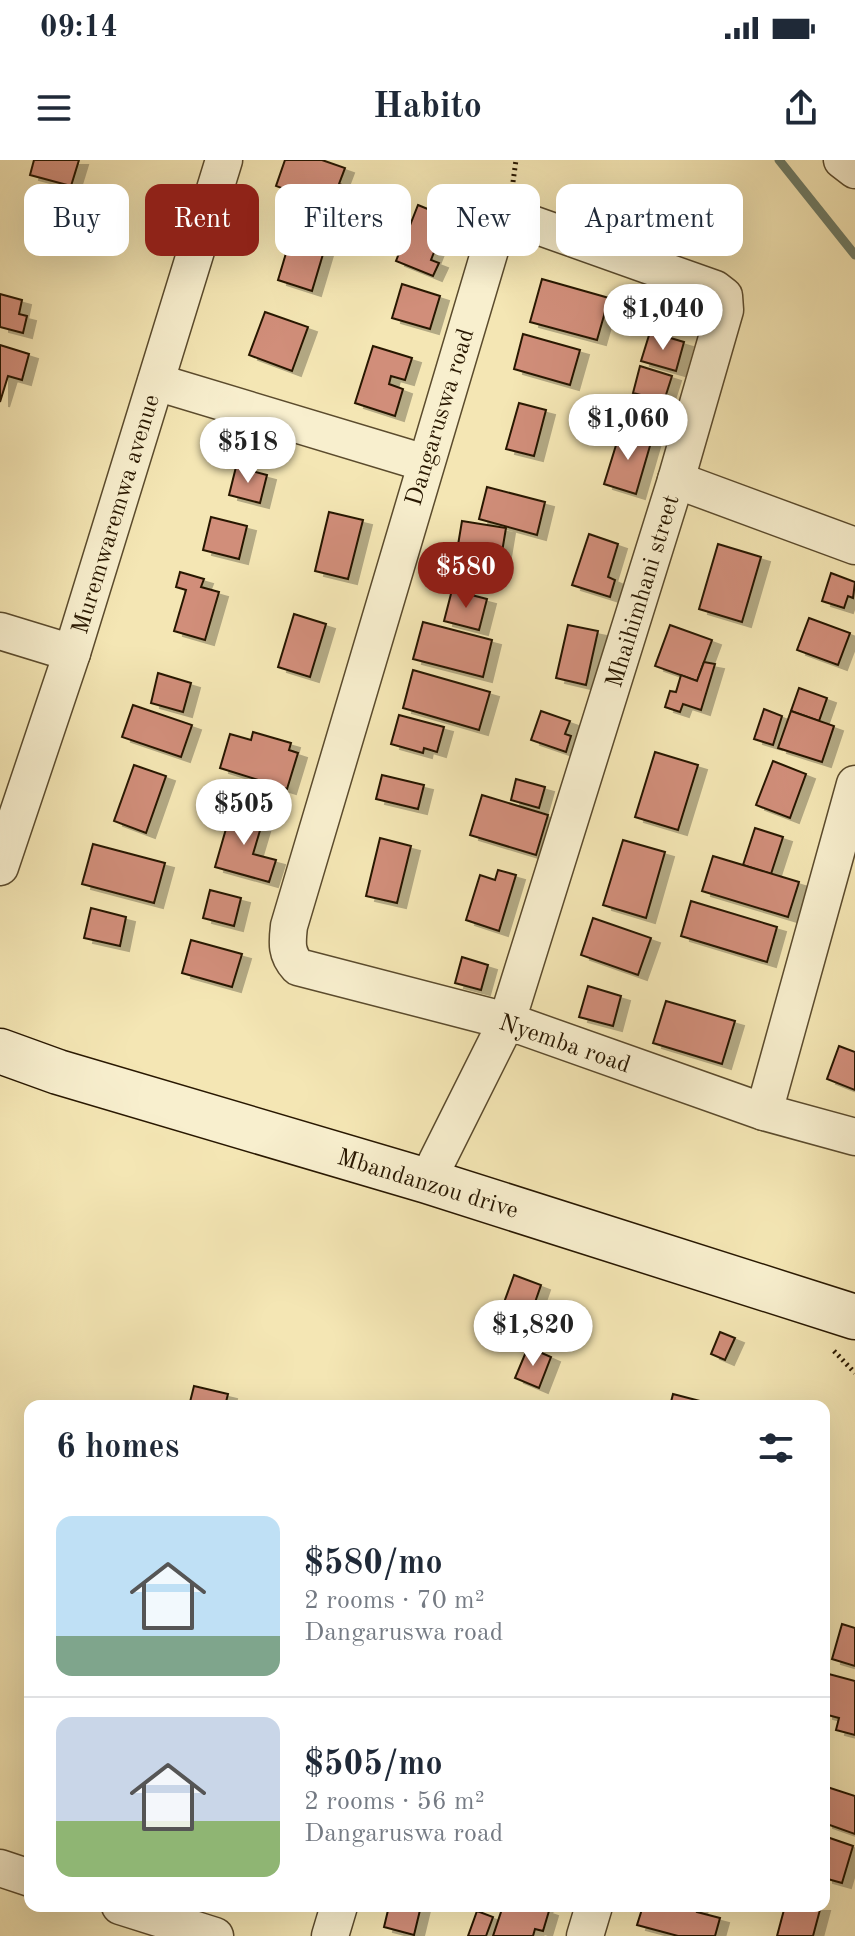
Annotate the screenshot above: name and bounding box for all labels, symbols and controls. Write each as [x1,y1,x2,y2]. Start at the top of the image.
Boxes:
text: 09:14 [40,13,118,43]
icon: menu [32,86,76,130]
icon: share [779,86,823,130]
text: Habito [373,90,482,126]
chip: Buy [24,184,129,256]
chip: Rent [145,184,259,256]
chip: Filters [275,184,411,256]
chip: New [427,184,540,256]
chip: Apartment [556,184,743,256]
pin: $1,040 [598,284,728,352]
text: $1,040 [622,297,704,323]
street label: Dangaruswa road [403,326,479,509]
street label: Muremwaremwa avenue [69,392,165,637]
pin: $1,060 [563,394,693,462]
text: $1,060 [587,407,669,433]
pin: $518 [201,417,295,485]
text: $518 [218,430,278,456]
street label: Mhaihimhani street [603,492,685,691]
pin: $580 [419,542,513,610]
text: $580 [436,555,496,581]
pin: $505 [197,779,291,847]
text: $505 [214,792,274,818]
street label: Nyemba road [496,1011,633,1079]
street label: Mbandanzou drive [334,1146,521,1224]
pin: $1,820 [468,1300,598,1368]
text: $1,820 [492,1313,574,1339]
icon: filters [754,1426,798,1470]
text: 6 homes [56,1431,179,1465]
text: $580/mo [304,1547,443,1581]
icon: home [120,1548,216,1644]
text: 2 rooms · 70 m² [304,1588,485,1614]
text: Dangaruswa road [304,1620,503,1646]
text: $505/mo [304,1748,443,1782]
icon: home [120,1749,216,1845]
text: 2 rooms · 56 m² [304,1789,485,1815]
text: Dangaruswa road [304,1821,503,1847]

